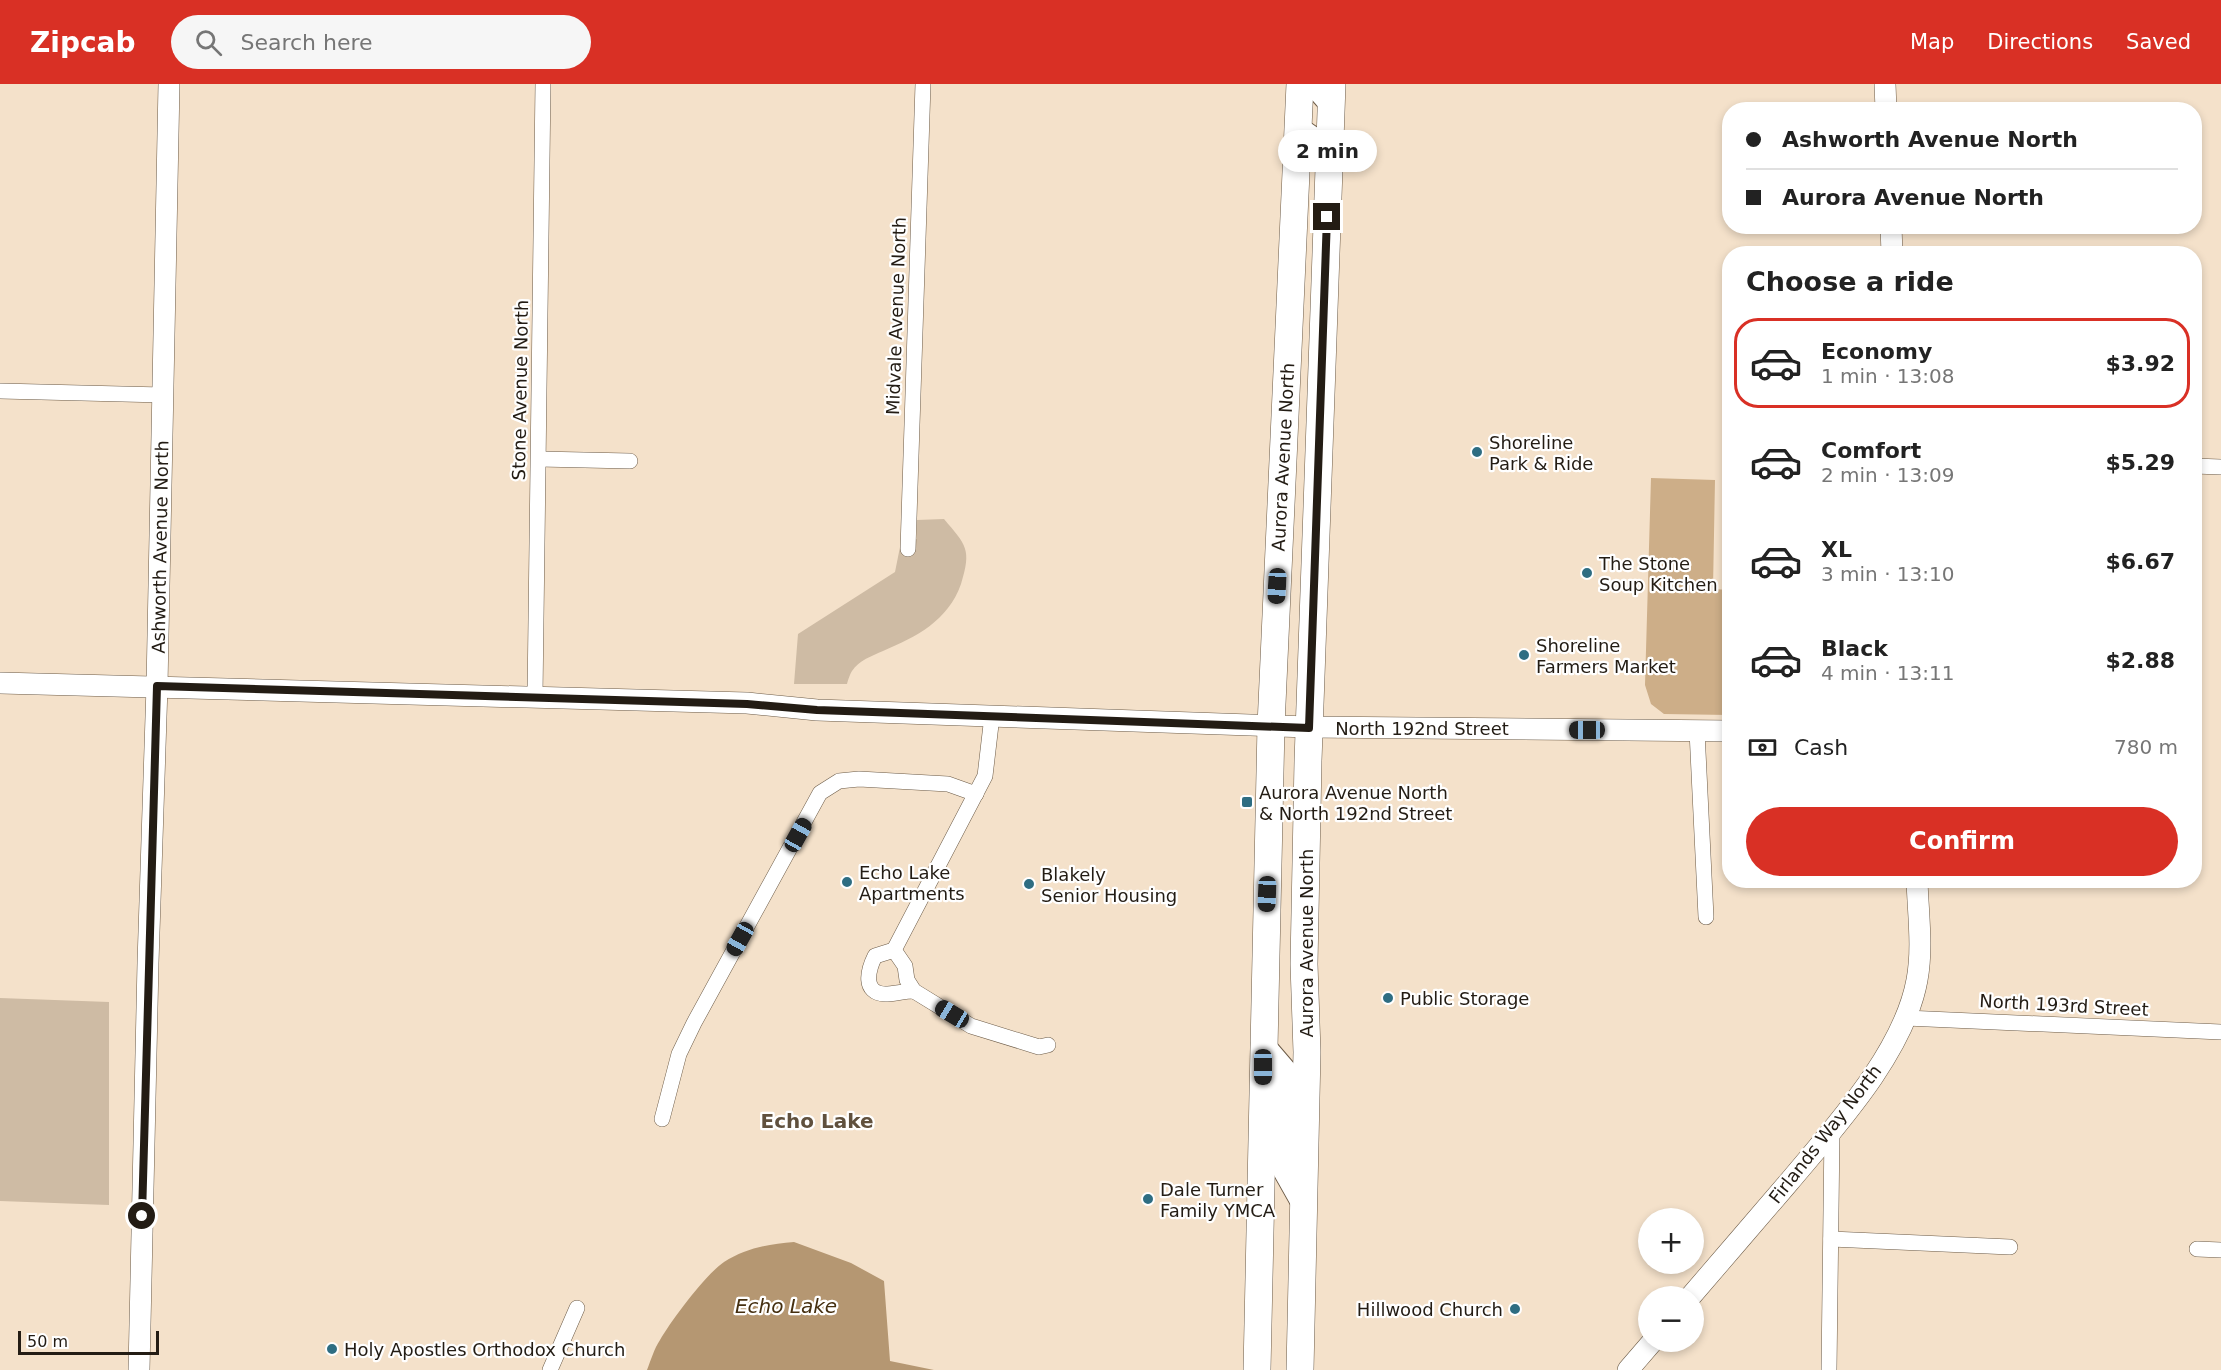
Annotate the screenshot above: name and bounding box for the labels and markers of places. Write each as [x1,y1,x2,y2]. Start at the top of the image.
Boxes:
place label: Shoreline Park & Ride [1489,432,1593,474]
marker: Shoreline Park & Ride [1470,445,1484,459]
place label: The Stone Soup Kitchen [1598,553,1718,595]
marker: The Stone Soup Kitchen [1580,566,1594,580]
place label: Shoreline Farmers Market [1536,635,1676,677]
marker: Shoreline Farmers Market [1517,648,1531,662]
place label: Aurora Avenue North & North 192nd Street [1259,782,1452,824]
marker: Aurora Avenue North & North 192nd Street [1240,795,1254,809]
place label: Echo Lake Apartments [859,862,965,904]
place label: Blakely Senior Housing [1041,864,1177,906]
marker: Echo Lake Apartments [840,875,854,889]
marker: Blakely Senior Housing [1022,877,1036,891]
place label: Public Storage [1400,988,1529,1009]
marker: Public Storage [1381,991,1395,1005]
place label: Dale Turner Family YMCA [1160,1179,1276,1221]
marker: Dale Turner Family YMCA [1141,1192,1155,1206]
place label: Hillwood Church [1357,1299,1503,1320]
marker: Hillwood Church [1508,1302,1522,1316]
place label: Holy Apostles Orthodox Church [344,1339,625,1360]
marker: Holy Apostles Orthodox Church [325,1342,339,1356]

